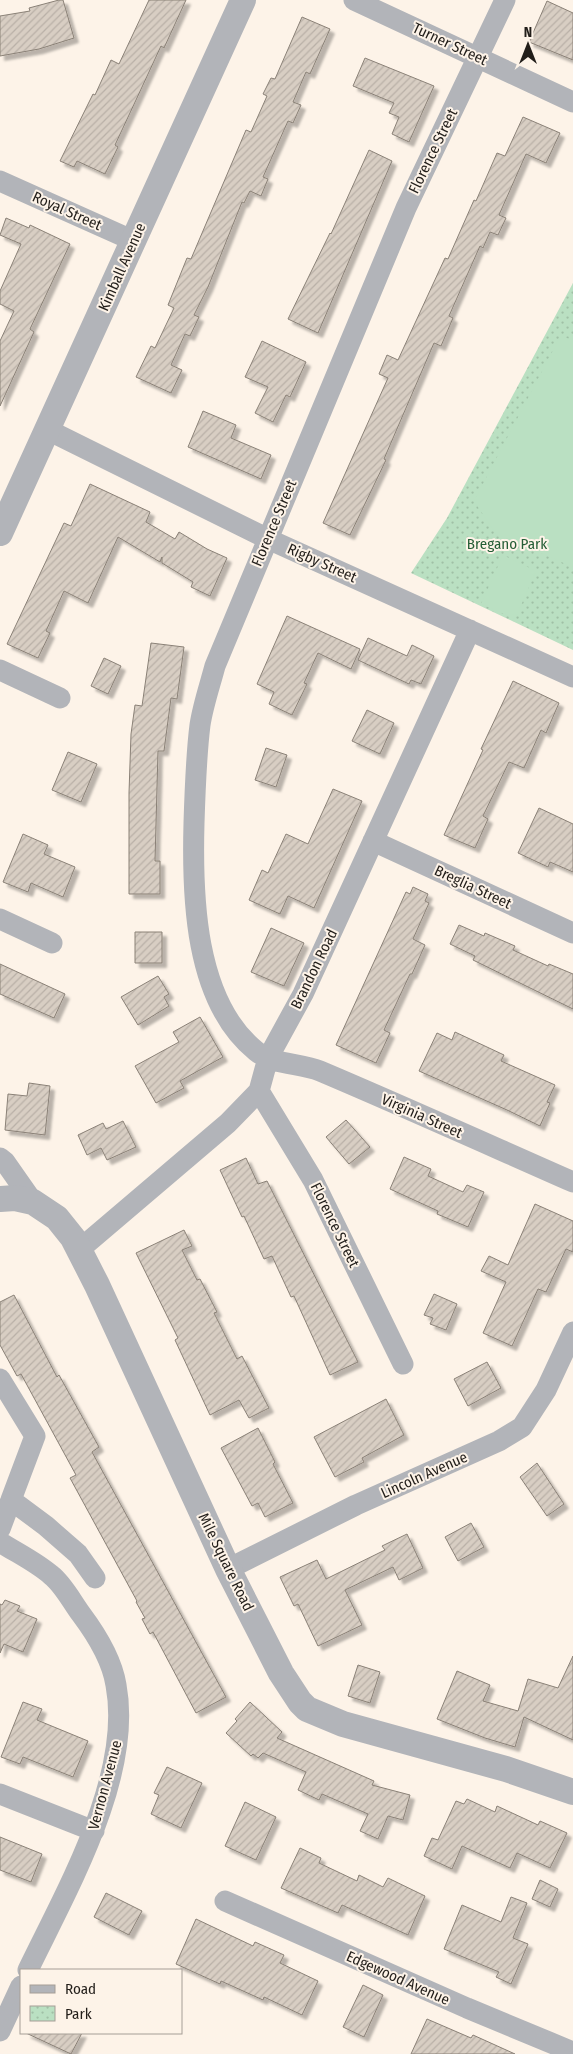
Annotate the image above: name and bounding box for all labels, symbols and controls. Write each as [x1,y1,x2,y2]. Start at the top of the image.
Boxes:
street label: Turner Street [410,19,490,69]
north arrow [503,20,553,70]
text: N [524,24,532,41]
street label: Florence Street [405,105,461,196]
street label: Royal Street [30,188,104,234]
street label: Kimball Avenue [94,220,150,314]
street label: Florence Street [248,477,300,569]
park label: Bregano Park [467,535,547,553]
street label: Rigby Street [285,540,360,586]
street label: Breglia Street [432,861,514,913]
street label: Brandon Road [287,926,341,1012]
street label: Virginia Street [379,1090,465,1142]
street label: Florence Street [307,1180,363,1271]
street label: Lincoln Avenue [378,1448,470,1502]
street label: Mile Square Road [195,1510,257,1614]
street label: Vernon Avenue [84,1738,126,1832]
street label: Edgewood Avenue [344,1947,452,2009]
legend [20,1969,182,2034]
text: Road [65,1980,96,1998]
text: Park [65,2005,92,2023]

